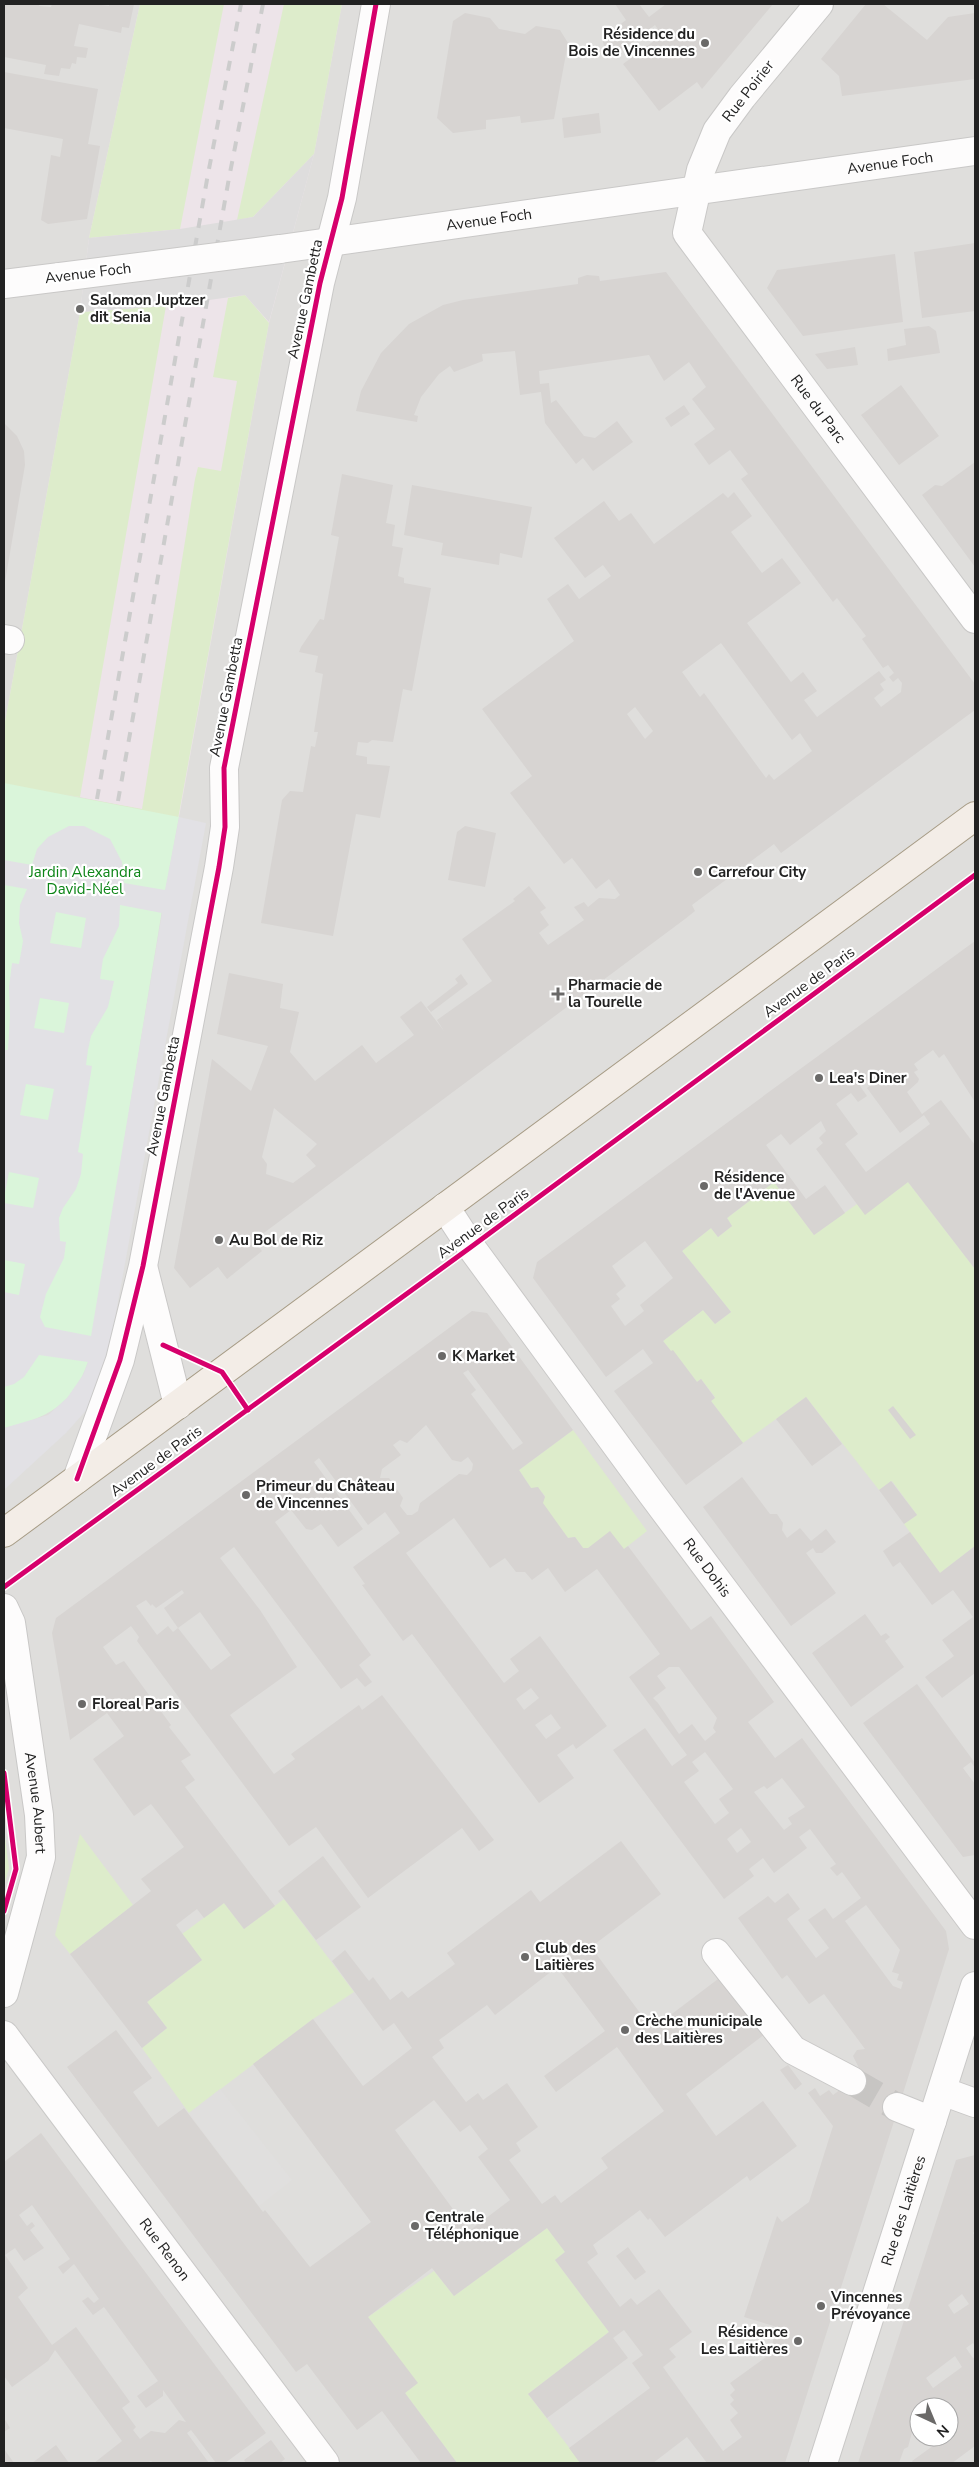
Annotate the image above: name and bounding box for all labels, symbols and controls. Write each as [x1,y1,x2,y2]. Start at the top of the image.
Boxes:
place label: Résidence du Bois de Vincennes [568,24,695,61]
marker: Résidence du Bois de Vincennes [699,37,711,49]
street label: Rue Poirier [718,55,779,126]
street label: Avenue Foch [846,147,934,179]
street label: Avenue Foch [445,204,533,235]
street label: Avenue Gambetta [283,237,327,361]
street label: Avenue Foch [44,258,132,288]
place label: Salomon Juptzer dit Senia [90,290,205,327]
marker: Salomon Juptzer dit Senia [74,303,86,315]
street label: Rue du Parc [786,371,850,447]
street label: Avenue Gambetta [205,635,247,759]
park label: Jardin Alexandra David-Néel [28,862,141,899]
place label: Carrefour City [708,862,806,882]
marker: Carrefour City [692,866,704,878]
street label: Avenue de Paris [759,942,859,1022]
place label: Pharmacie de la Tourelle [568,975,662,1012]
marker: Pharmacie de la Tourelle [552,988,564,1000]
street label: Avenue Gambetta [142,1034,184,1158]
place label: Lea's Diner [829,1068,907,1088]
marker: Lea's Diner [813,1072,825,1084]
place label: Résidence de l'Avenue [714,1167,795,1204]
marker: Résidence de l'Avenue [698,1180,710,1192]
street label: Avenue de Paris [433,1183,533,1263]
place label: Au Bol de Riz [229,1230,323,1250]
marker: Au Bol de Riz [213,1234,225,1246]
place label: K Market [452,1346,515,1366]
marker: K Market [436,1350,448,1362]
street label: Avenue de Paris [106,1421,206,1501]
place label: Primeur du Château de Vincennes [256,1476,395,1513]
marker: Primeur du Château de Vincennes [240,1489,252,1501]
street label: Rue Dohis [679,1534,736,1601]
place label: Floreal Paris [92,1694,179,1714]
marker: Floreal Paris [76,1698,88,1710]
street label: Avenue Aubert [20,1751,51,1855]
place label: Club des Laitières [535,1938,596,1975]
marker: Club des Laitières [519,1951,531,1963]
place label: Crèche municipale des Laitières [635,2011,763,2048]
marker: Crèche municipale des Laitières [619,2024,631,2036]
street label: Rue des Laitières [876,2153,930,2268]
place label: Centrale Téléphonique [425,2207,519,2244]
street label: Rue Renon [135,2214,195,2285]
marker: Centrale Téléphonique [409,2220,421,2232]
place label: Vincennes Prévoyance [830,2287,910,2324]
marker: Vincennes Prévoyance [815,2300,827,2312]
place label: Résidence Les Laitières [701,2322,788,2359]
marker: Résidence Les Laitières [792,2335,804,2347]
north arrow [909,2397,959,2447]
text: N [932,2421,953,2441]

